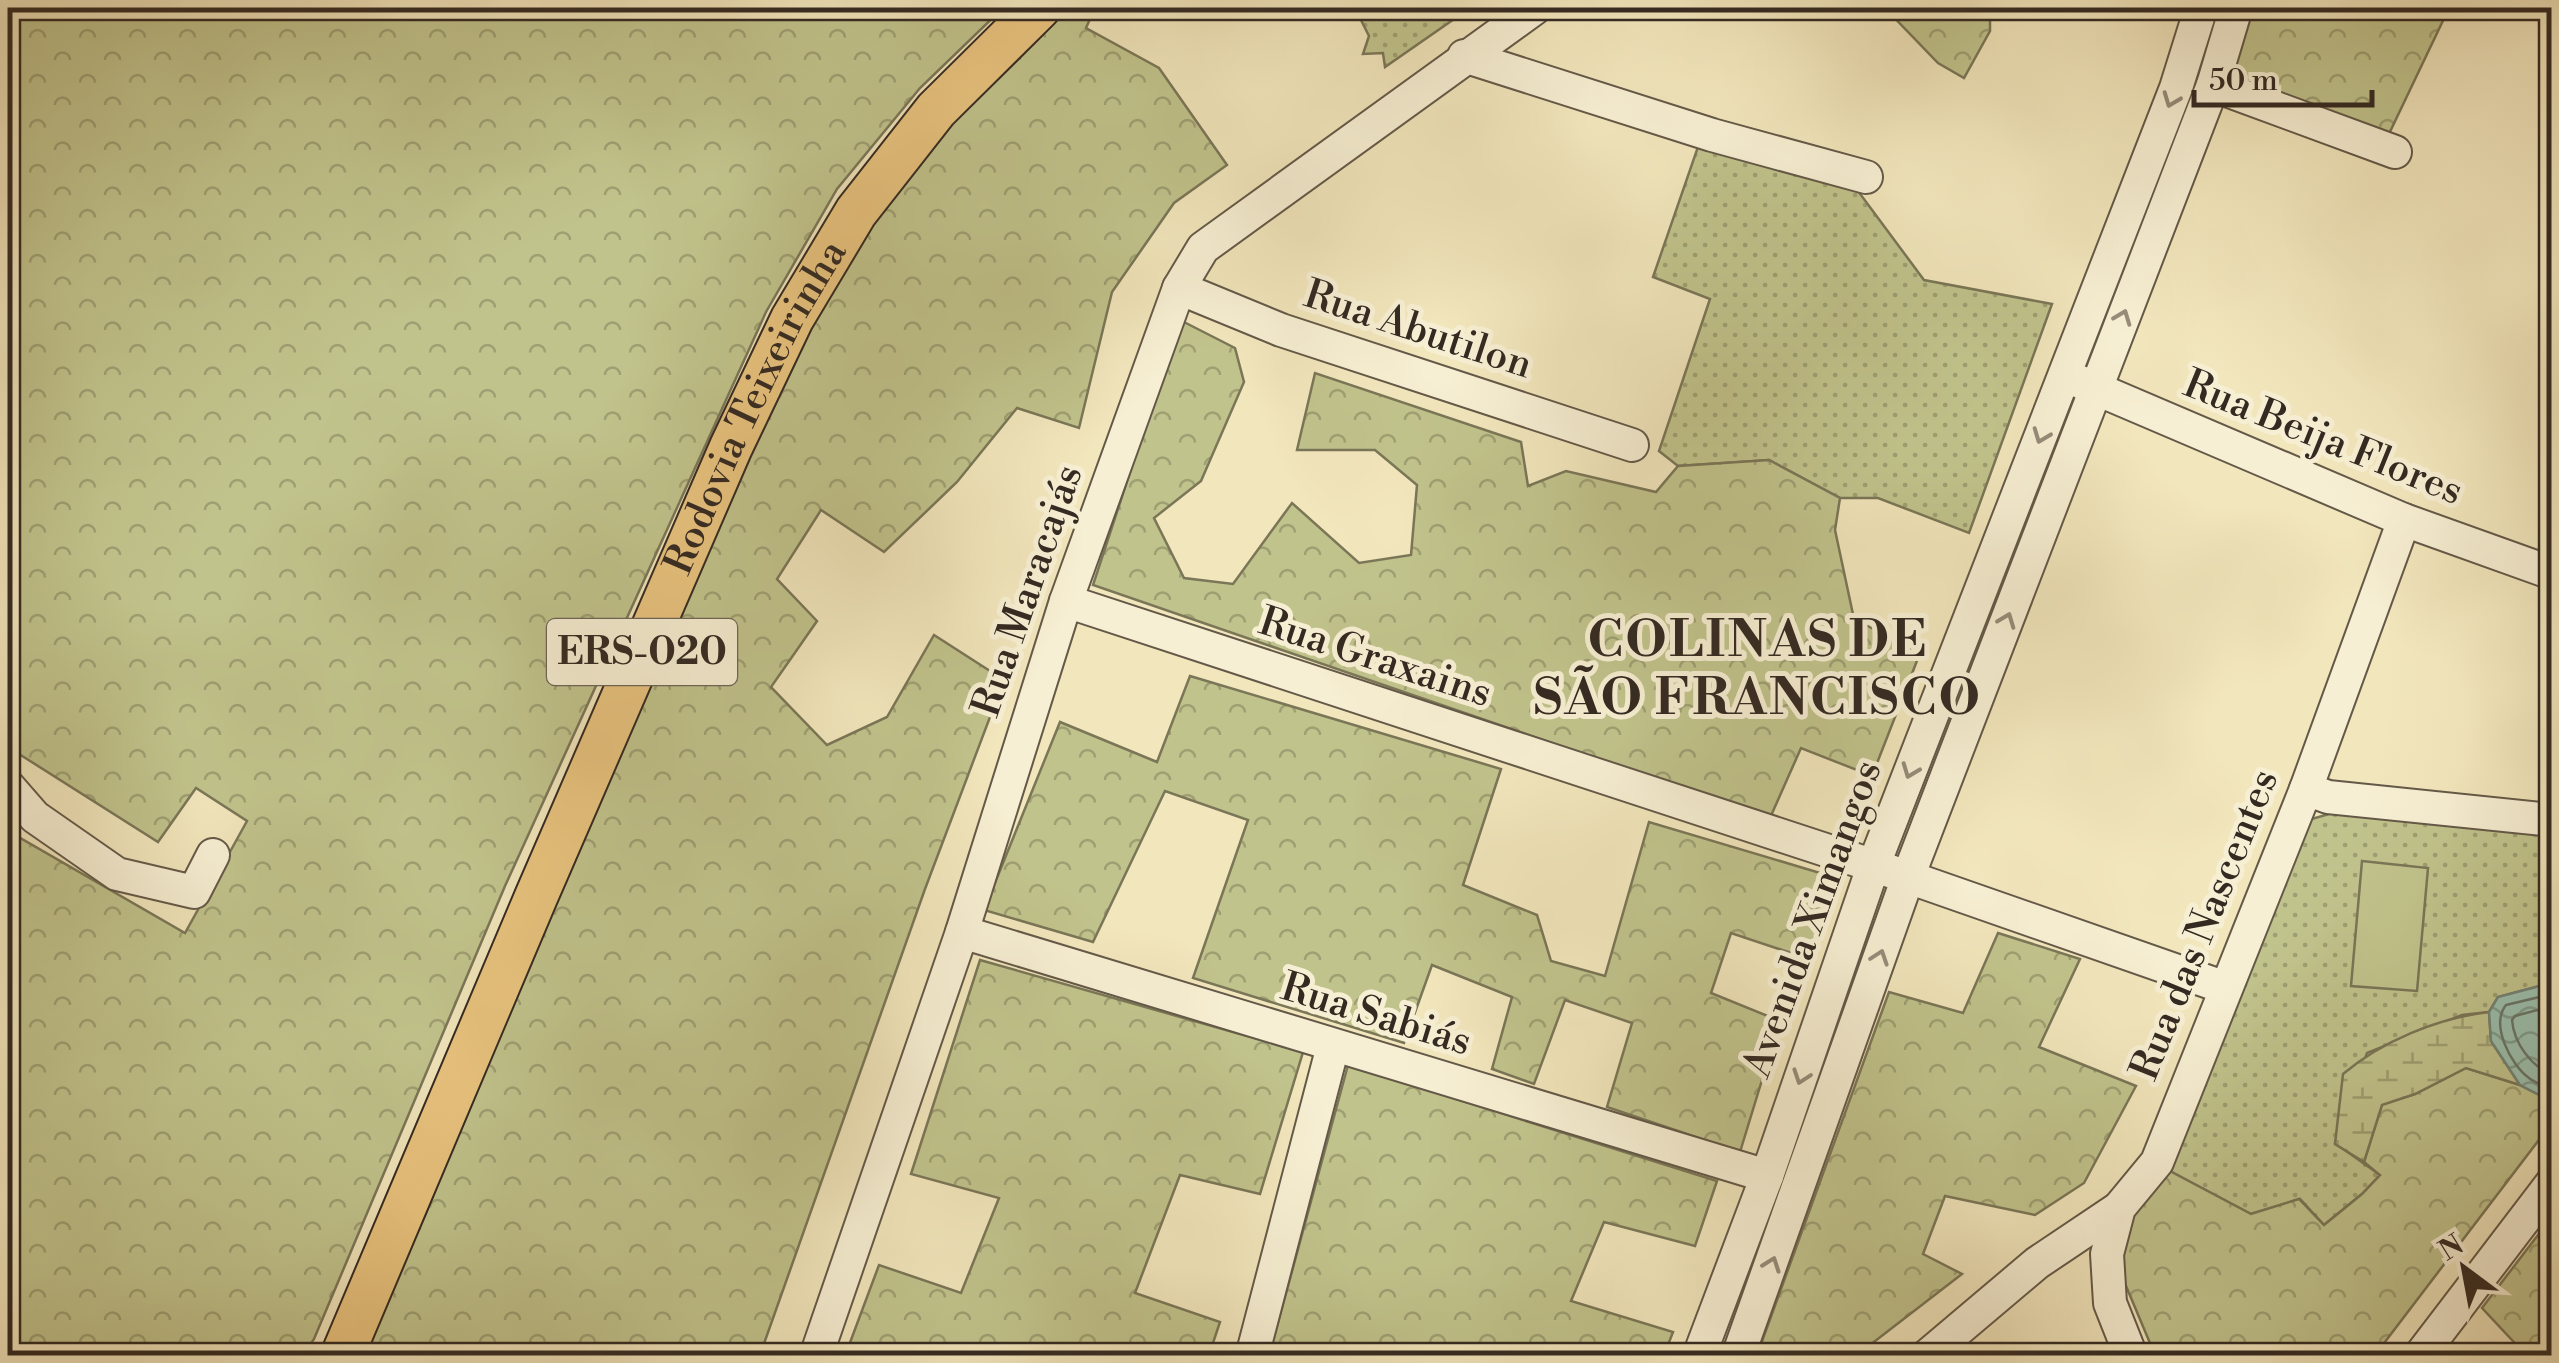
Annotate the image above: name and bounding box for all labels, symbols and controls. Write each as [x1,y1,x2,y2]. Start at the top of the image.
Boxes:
scale bar [2194,45,2372,107]
text: 50 m [2209,62,2278,100]
one-way arrow [2162,91,2183,108]
street label: Rodovia Teixeirinha [654,231,859,582]
street label: Rua Abutilon [1298,270,1538,390]
one-way arrow [2111,309,2131,327]
street label: Rua Beija Flores [2176,359,2470,518]
one-way arrow [2033,426,2053,444]
street label: Rua Maracajás [962,459,1095,724]
street label: Rua Graxains [1252,597,1498,719]
district label: COLINAS DE SÃO FRANCISCO [1534,610,1982,730]
one-way arrow [1995,613,2015,630]
road number: ERS-020 [547,619,737,685]
street label: Avenida Ximangos [1732,754,1894,1085]
one-way arrow [1902,761,1922,779]
street label: Rua das Nascentes [2120,762,2290,1088]
one-way arrow [1868,950,1889,967]
street label: Rua Sabiás [1275,962,1477,1068]
one-way arrow [1792,1068,1812,1085]
north arrow [2414,1218,2514,1318]
text: N [2433,1227,2470,1269]
one-way arrow [1760,1256,1781,1273]

